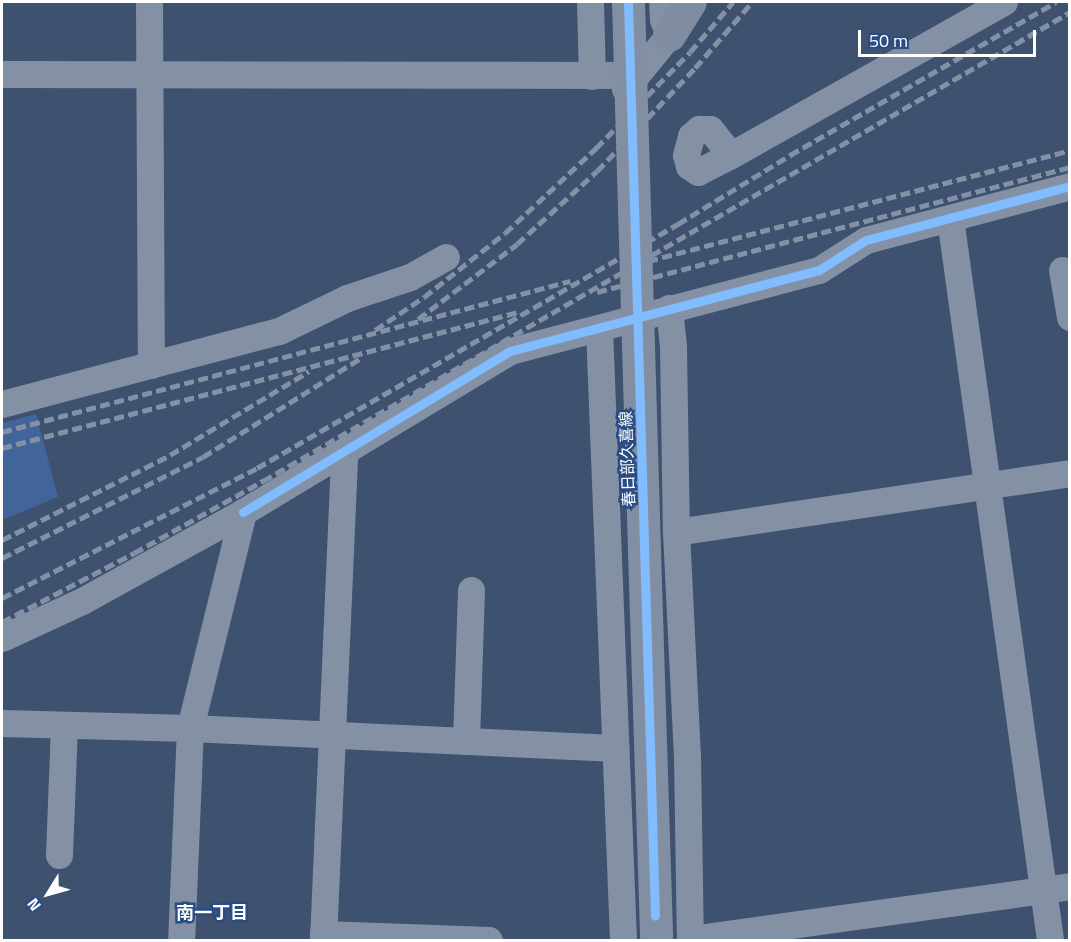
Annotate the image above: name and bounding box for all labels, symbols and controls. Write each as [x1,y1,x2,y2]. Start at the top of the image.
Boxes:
scale bar [861,18,1040,56]
text: 50 m [869,27,908,54]
street label: 春日部久喜線 [616,411,638,507]
north arrow [18,864,78,924]
text: N [21,893,47,916]
district label: 南一丁目 [176,902,248,924]

